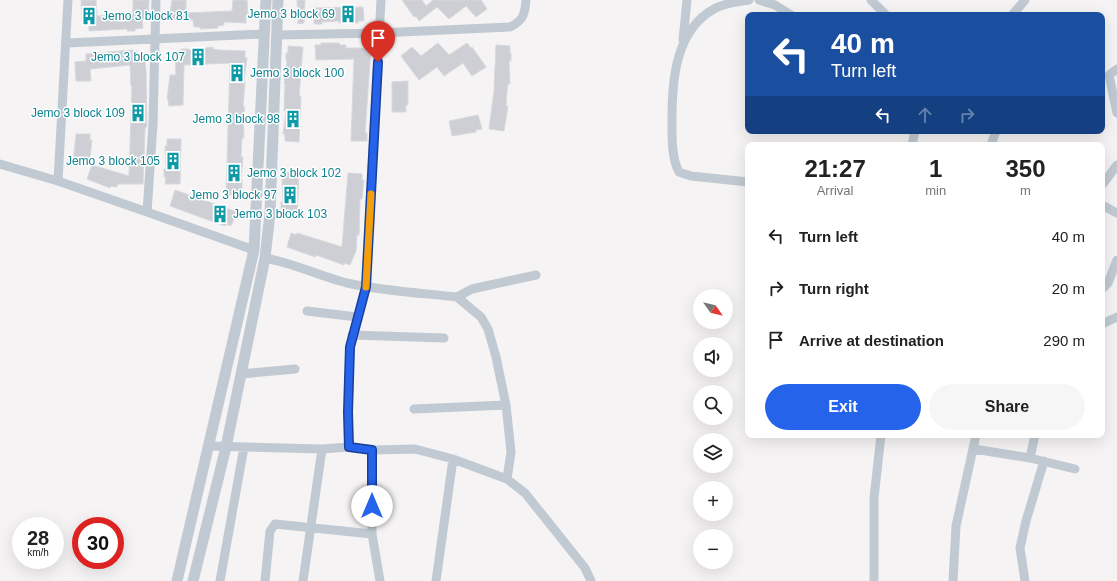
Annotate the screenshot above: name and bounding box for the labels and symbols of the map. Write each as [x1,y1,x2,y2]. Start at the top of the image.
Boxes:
building icon: Jemo 3 block 69 [338,4,358,24]
building icon: Jemo 3 block 81 [79,6,99,26]
place label: Jemo 3 block 69 [248,7,335,21]
place label: Jemo 3 block 81 [102,9,190,23]
pin [361,21,395,62]
building icon: Jemo 3 block 107 [188,47,208,67]
place label: Jemo 3 block 107 [91,50,185,64]
building icon: Jemo 3 block 100 [227,63,247,83]
place label: Jemo 3 block 100 [250,66,344,80]
building icon: Jemo 3 block 109 [128,103,148,123]
place label: Jemo 3 block 109 [31,106,125,120]
building icon: Jemo 3 block 98 [283,109,303,129]
place label: Jemo 3 block 98 [193,112,280,126]
building icon: Jemo 3 block 105 [163,151,183,171]
place label: Jemo 3 block 105 [66,154,160,168]
building icon: Jemo 3 block 102 [224,163,244,183]
place label: Jemo 3 block 102 [247,166,341,180]
building icon: Jemo 3 block 97 [280,185,300,205]
place label: Jemo 3 block 97 [190,188,277,202]
building icon: Jemo 3 block 103 [210,204,230,224]
place label: Jemo 3 block 103 [233,207,327,221]
north arrow [693,289,733,329]
position arrow [351,485,393,527]
speed limit sign: 30 [72,517,124,569]

